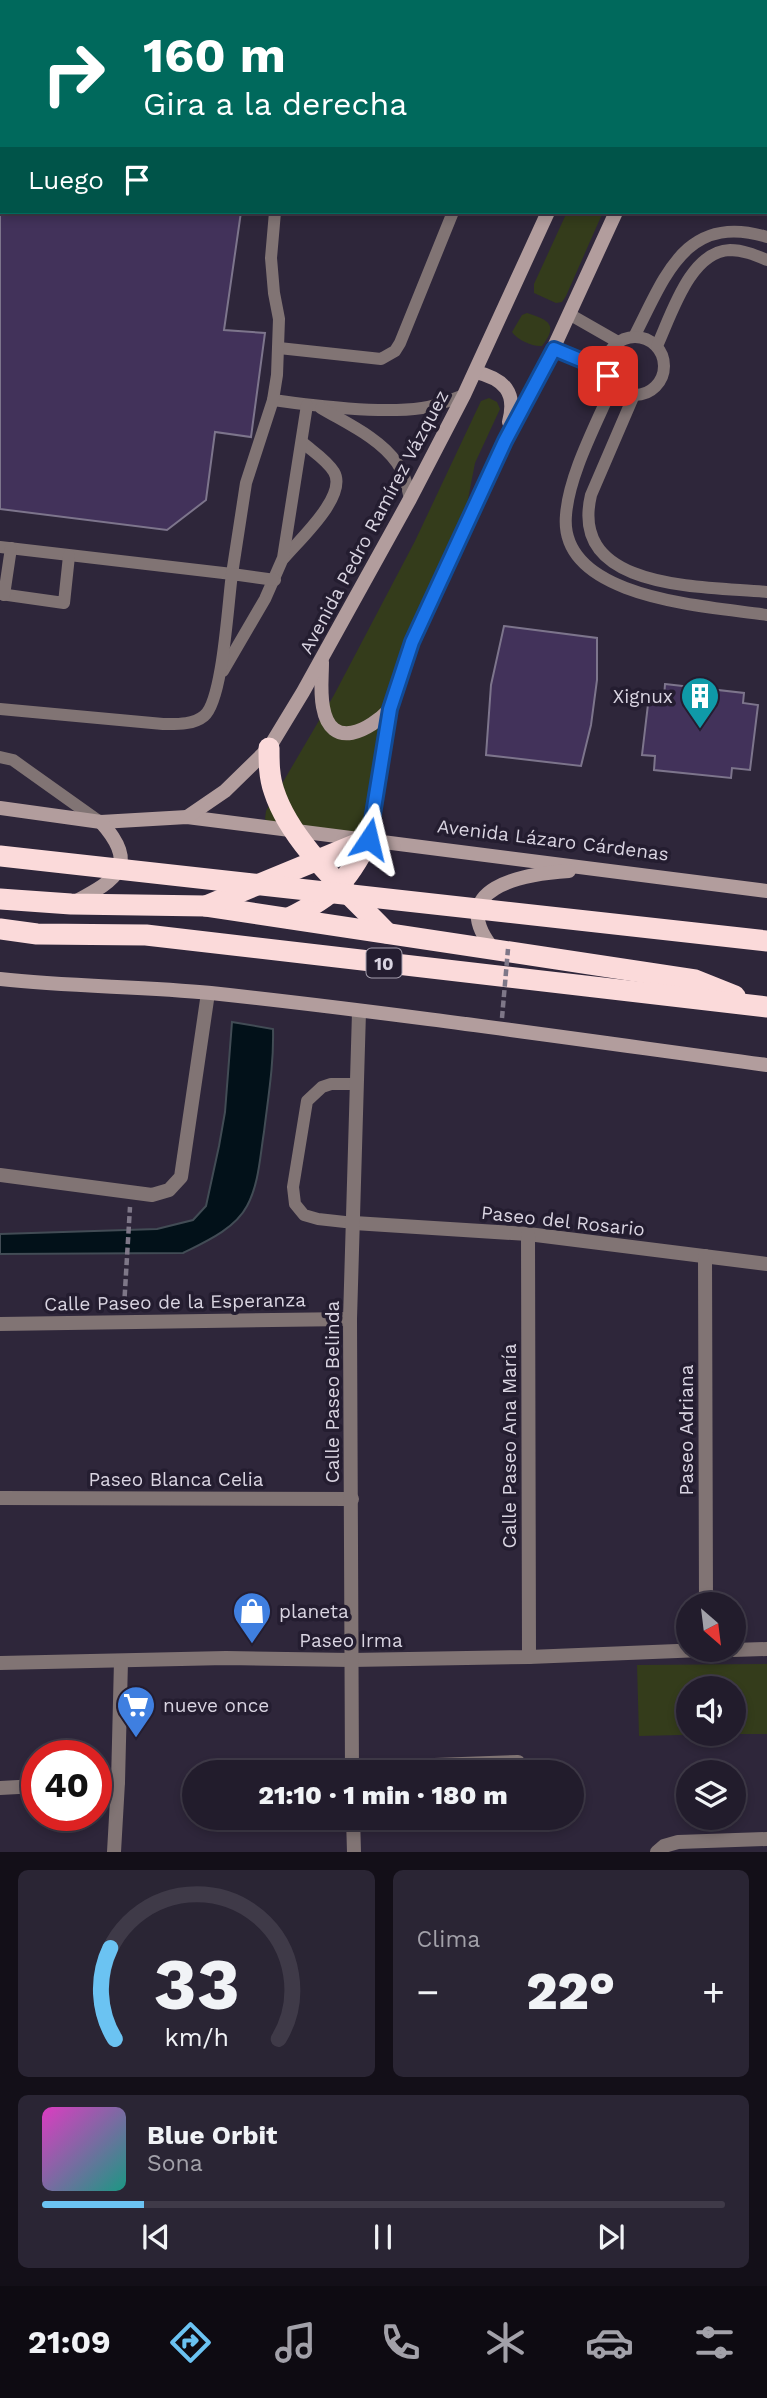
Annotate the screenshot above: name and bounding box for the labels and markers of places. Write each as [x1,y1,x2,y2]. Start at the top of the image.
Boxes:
pin [578,346,638,406]
building icon: Xignux [679,675,721,730]
place label: Xignux [613,685,673,708]
shop icon: planeta [231,1590,273,1645]
place label: planeta [279,1600,349,1623]
supermarket icon: nueve once [115,1684,157,1739]
place label: nueve once [163,1694,269,1717]

